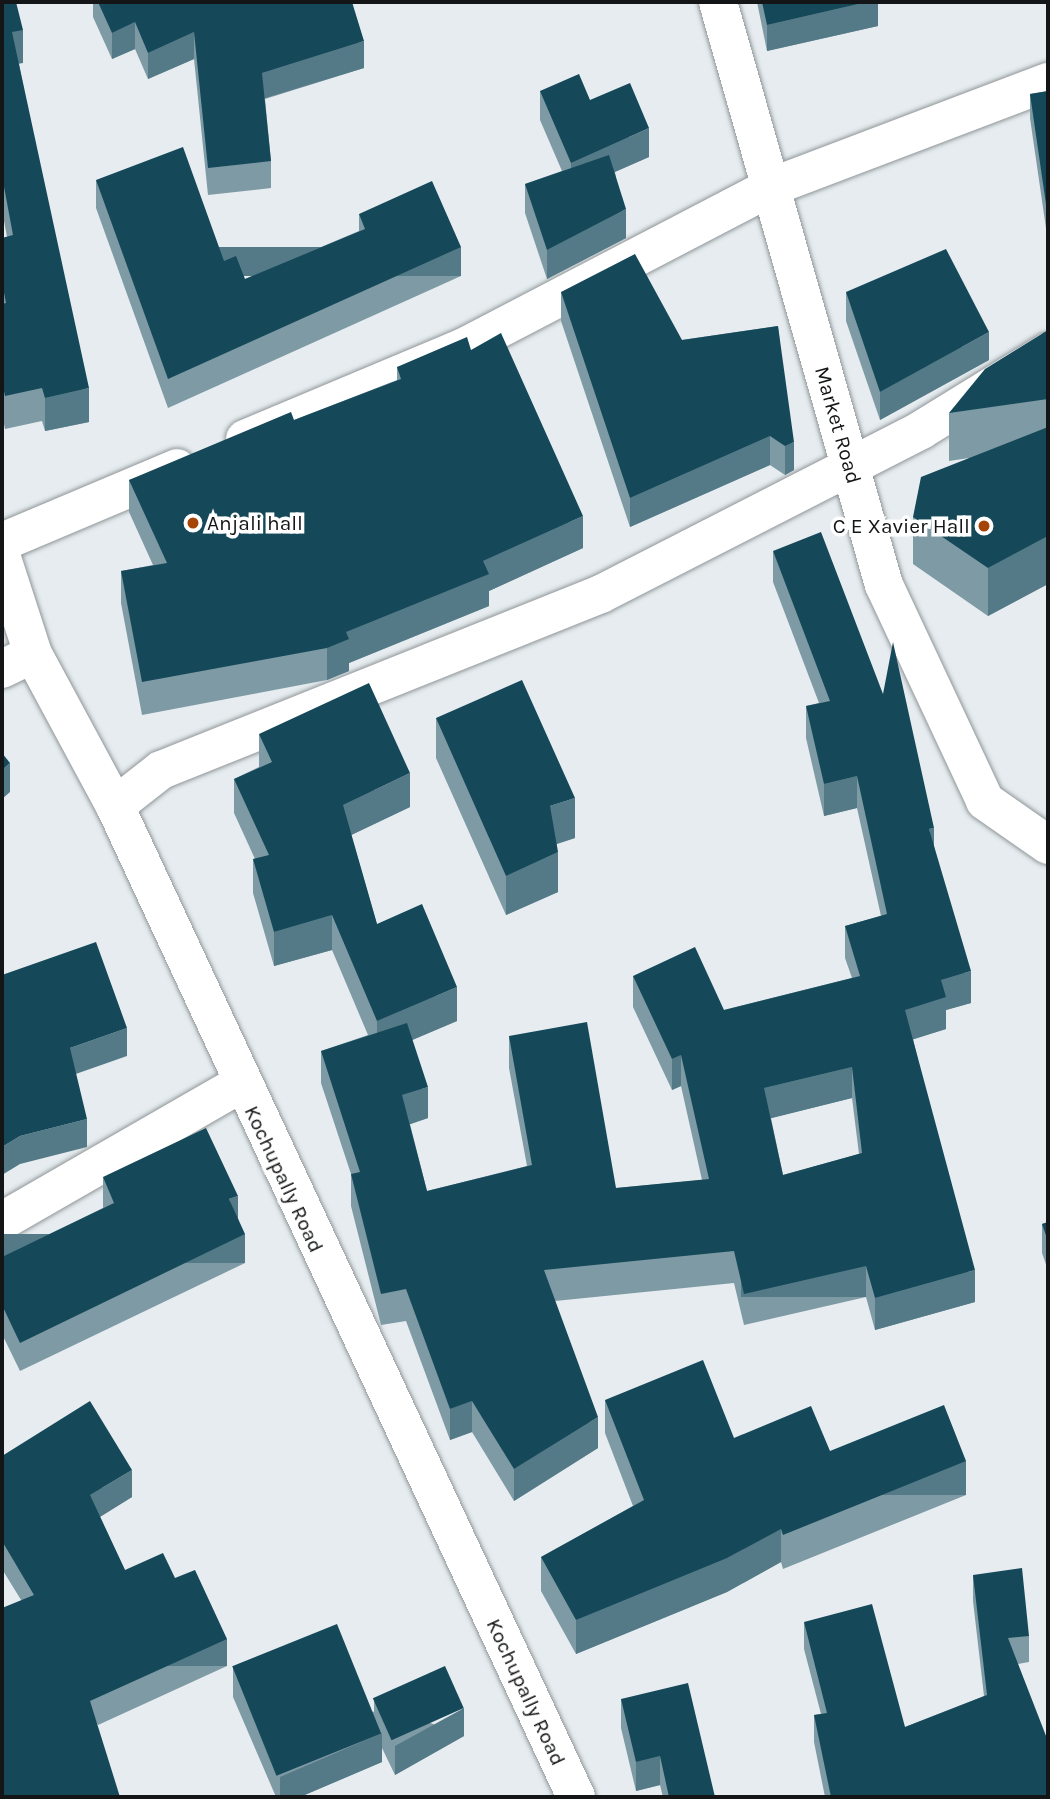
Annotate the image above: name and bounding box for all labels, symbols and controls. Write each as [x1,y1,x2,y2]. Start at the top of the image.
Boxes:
street label: Market Road [809,363,867,487]
place label: Anjali hall [207,510,303,536]
place label: C E Xavier Hall [833,513,970,539]
marker: Anjali hall [185,515,201,531]
marker: C E Xavier Hall [976,518,992,534]
street label: Kochupally Road [239,1102,329,1256]
street label: Kochupally Road [481,1615,571,1769]

